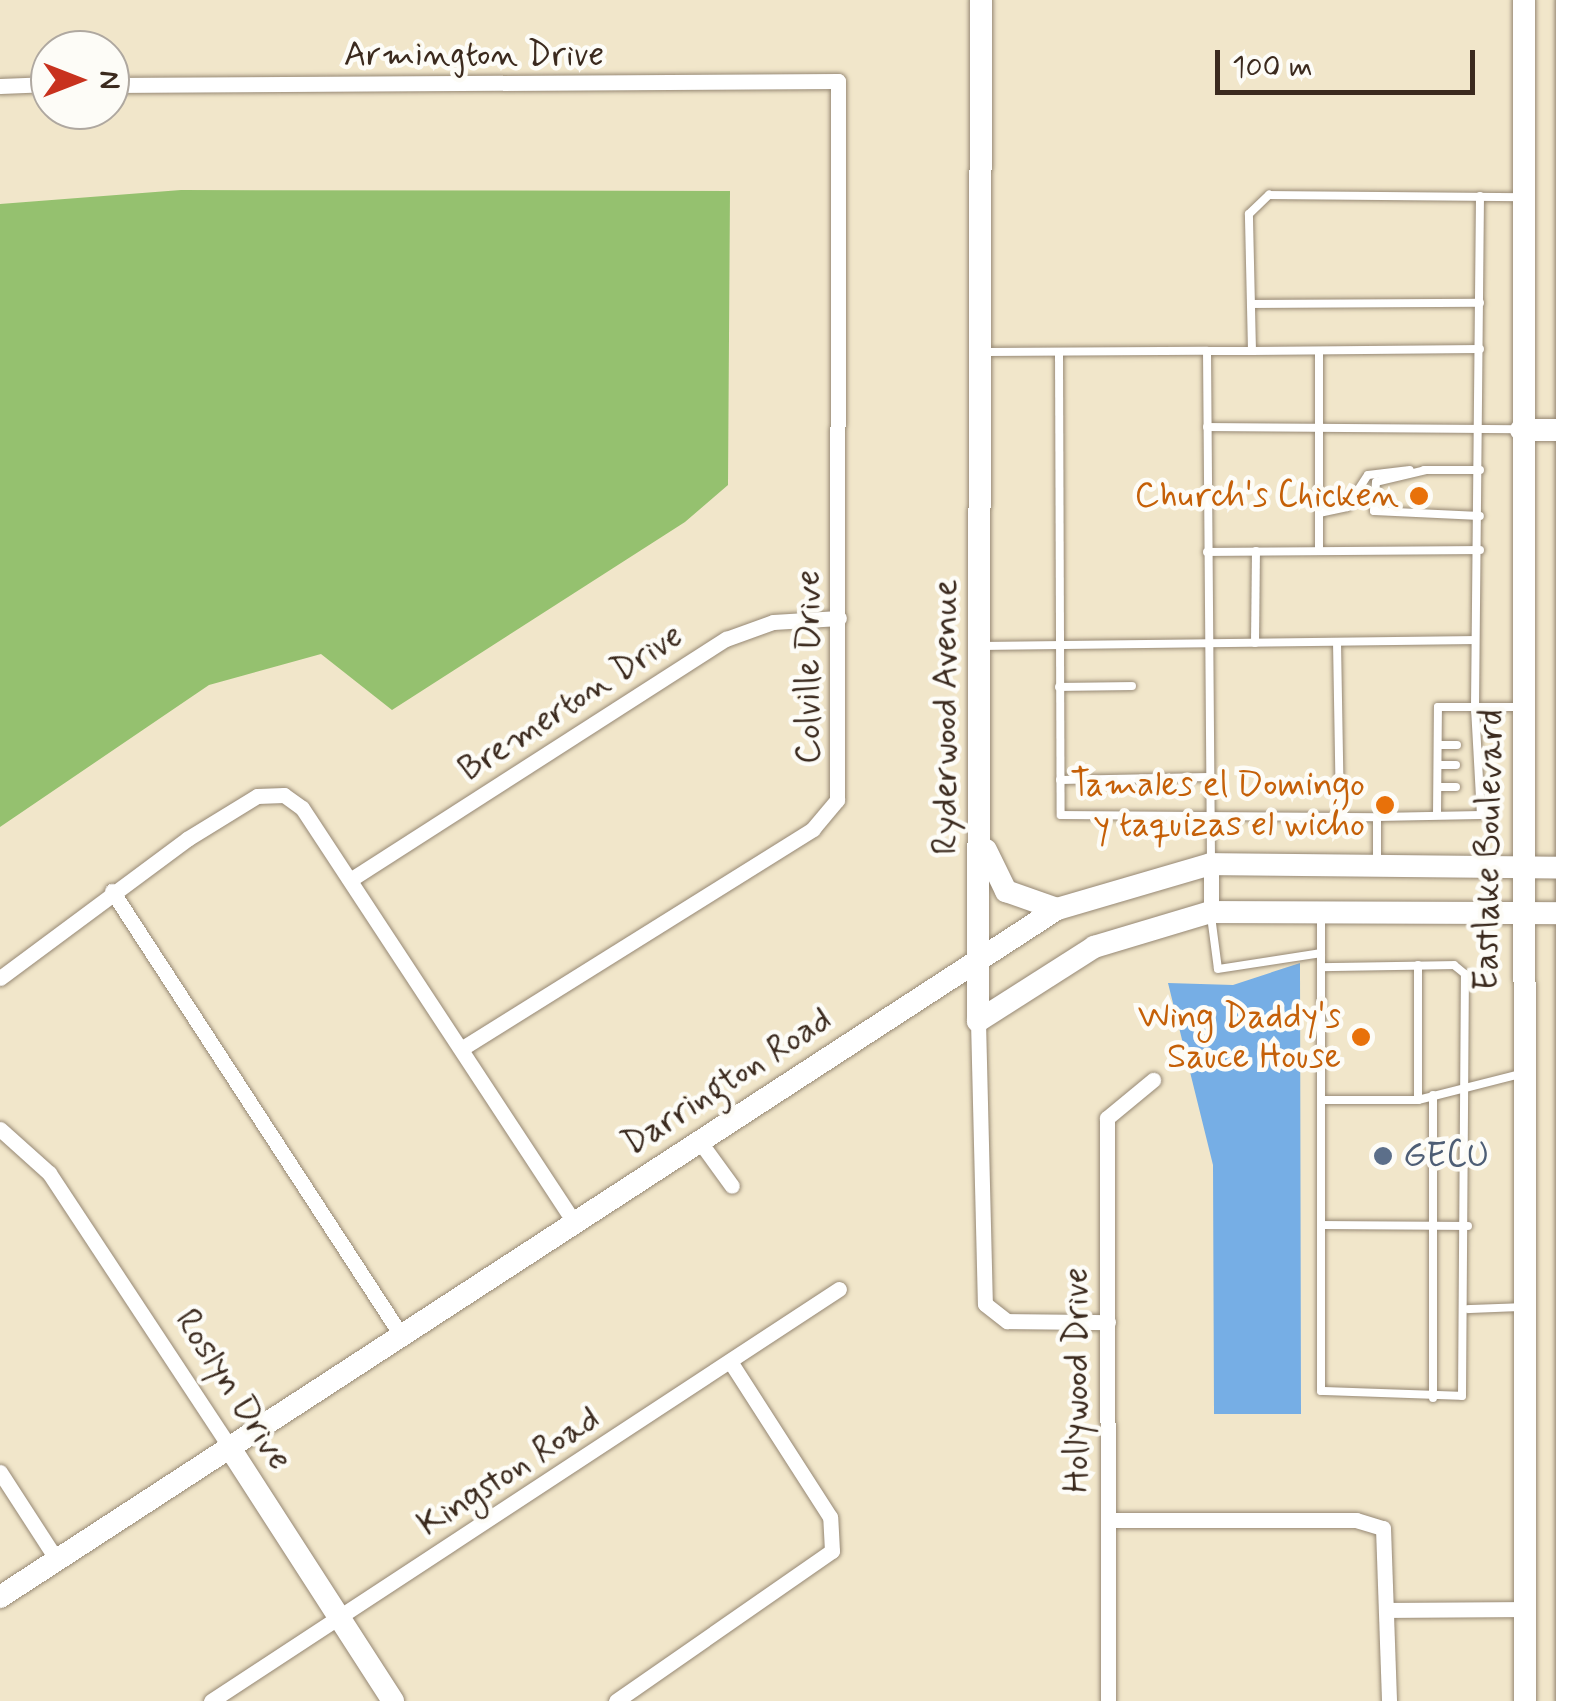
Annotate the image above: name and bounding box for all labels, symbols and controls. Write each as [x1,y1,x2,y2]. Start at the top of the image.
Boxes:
north arrow [30,30,130,130]
scale bar [1220,30,1480,92]
street label: Armington Drive [344,34,604,76]
text: 100 m [1232,48,1313,87]
text: N [90,71,127,89]
place label: Church's Chicken [1138,475,1399,517]
marker: Church's Chicken [1408,485,1430,507]
street label: Colville Drive [788,571,830,763]
street label: Ryderwood Avenue [925,579,967,855]
street label: Bremerton Drive [451,615,691,791]
street label: Eastlake Boulevard [1466,713,1512,987]
place label: Tamales el Domingo y taquizas el wicho [1061,764,1365,846]
marker: Tamales el Domingo y taquizas el wicho [1374,794,1396,816]
place label: Wing Daddy's Sauce House [1138,996,1341,1078]
street label: Darrington Road [615,999,839,1165]
marker: Wing Daddy's Sauce House [1350,1026,1372,1048]
place label: GECU [1403,1135,1489,1177]
marker: GECU [1372,1145,1394,1167]
street label: Hollywood Drive [1056,1267,1098,1493]
street label: Roslyn Drive [166,1303,300,1477]
street label: Kingston Road [412,1399,606,1545]

